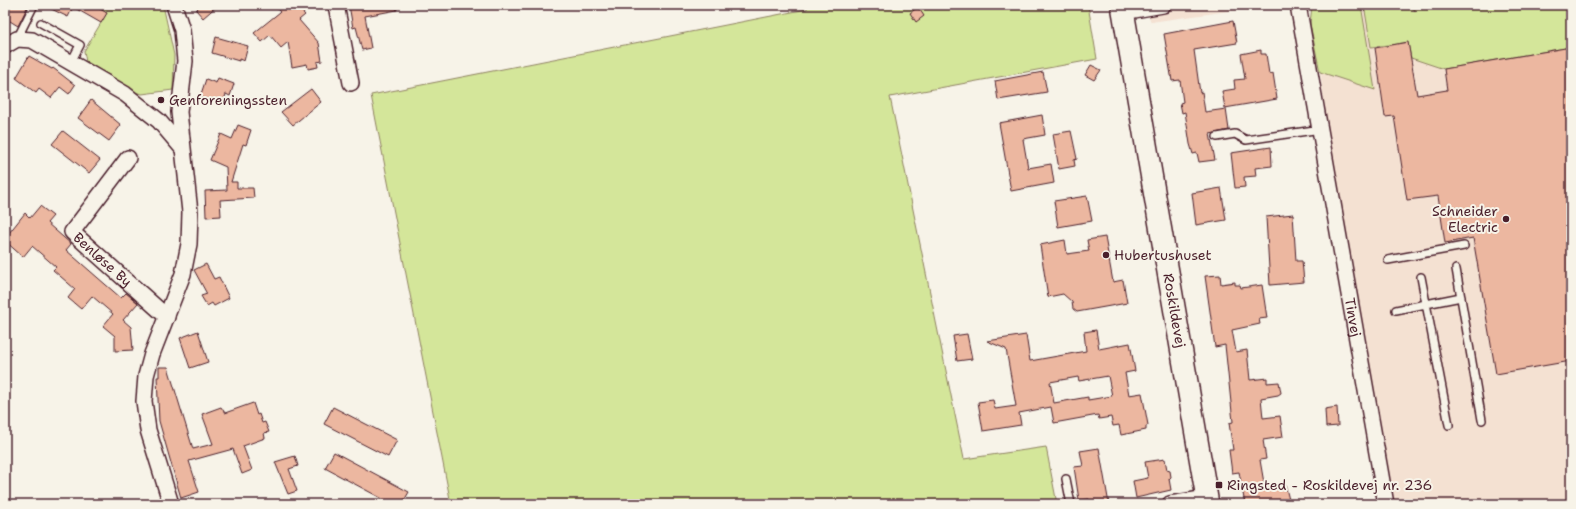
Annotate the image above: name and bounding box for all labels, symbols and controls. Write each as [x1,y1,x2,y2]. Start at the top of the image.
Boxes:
place label: Genforeningssten [169,91,287,109]
marker: Genforeningssten [156,95,166,105]
place label: Schneider Electric [1432,202,1498,236]
marker: Schneider Electric [1501,214,1511,224]
street label: Benløse By [69,228,136,291]
place label: Hubertushuset [1114,246,1212,264]
marker: Hubertushuset [1101,250,1111,260]
street label: Roskildevej [1159,272,1190,349]
street label: Tinvej [1341,296,1365,338]
place label: Ringsted - Roskildevej nr. 236 [1227,476,1432,494]
marker: Ringsted - Roskildevej nr. 236 [1214,480,1224,490]

